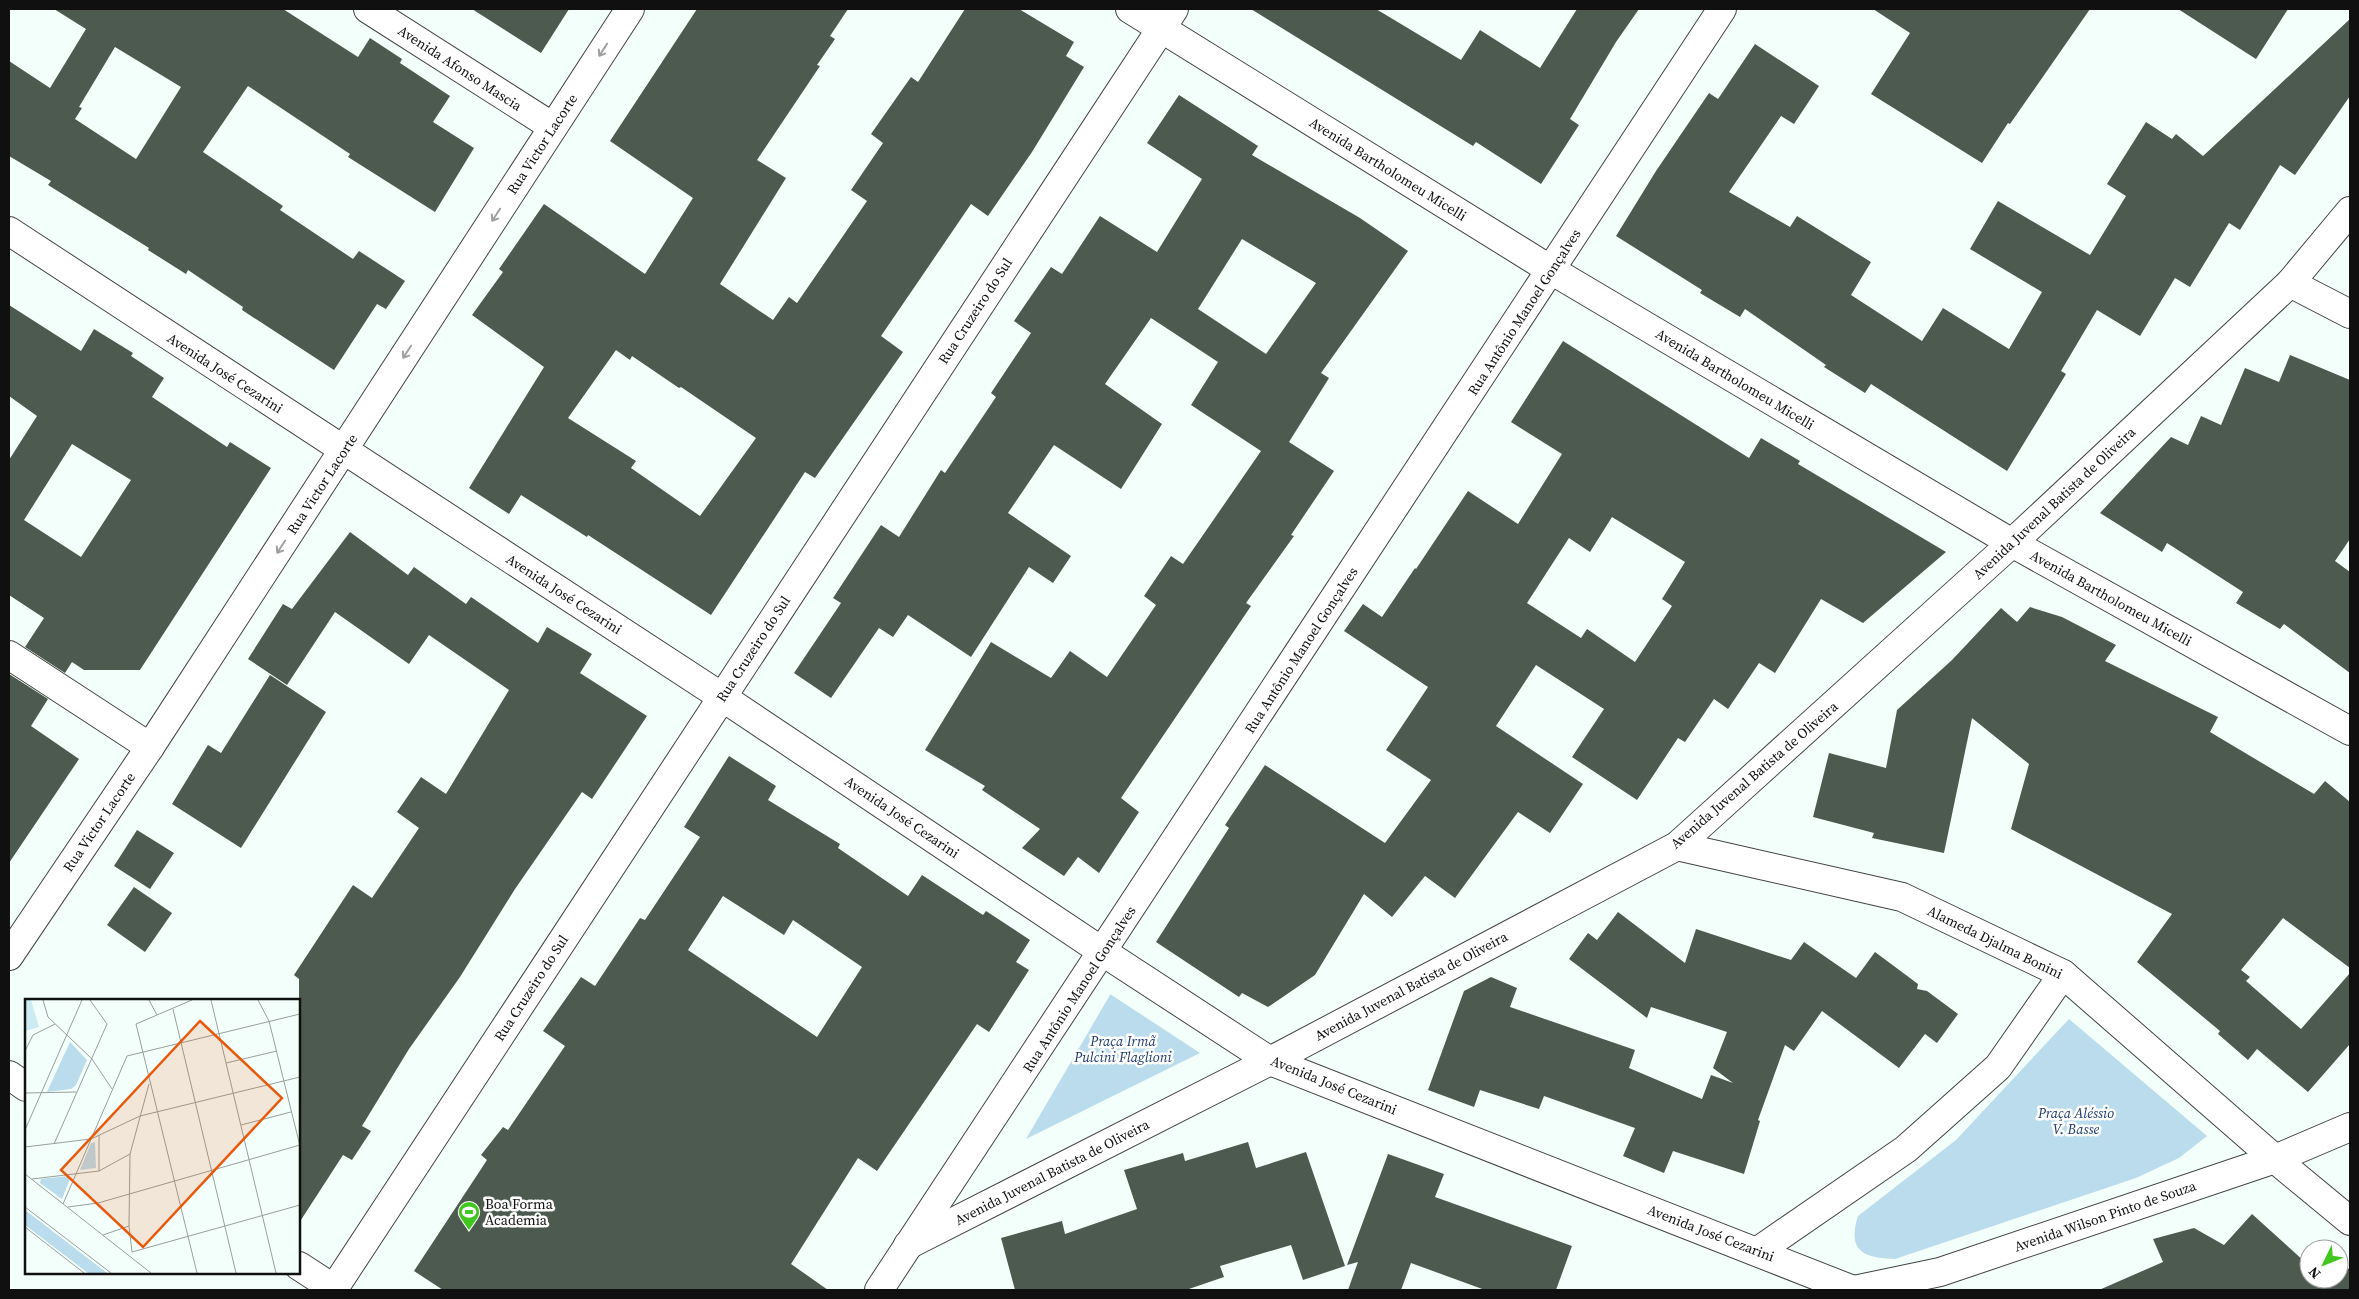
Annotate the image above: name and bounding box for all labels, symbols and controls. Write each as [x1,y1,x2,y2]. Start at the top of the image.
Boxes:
street label: Avenida Afonso Mascia [394,20,527,116]
one-way arrow [598,42,608,56]
street label: Rua Victor Lacorte [502,90,582,198]
street label: Avenida Bartholomeu Micelli [1306,112,1470,226]
one-way arrow [490,208,500,222]
street label: Rua Antônio Manoel Gonçalves [1463,225,1585,399]
street label: Rua Cruzeiro do Sul [933,254,1017,368]
street label: Avenida Bartholomeu Micelli [1652,324,1818,434]
street label: Avenida José Cezarini [163,328,287,418]
one-way arrow [402,344,412,358]
street label: Avenida Juvenal Batista de Oliveira [1968,421,2140,584]
street label: Rua Victor Lacorte [282,430,362,538]
one-way arrow [276,539,286,553]
street label: Avenida Bartholomeu Micelli [2027,545,2195,651]
street label: Avenida José Cezarini [502,549,626,639]
street label: Rua Antônio Manoel Gonçalves [1240,563,1362,737]
street label: Rua Cruzeiro do Sul [711,592,795,706]
street label: Avenida Juvenal Batista de Oliveira [1666,696,1843,853]
street label: Rua Victor Lacorte [58,768,140,876]
street label: Avenida José Cezarini [841,771,963,863]
street label: Alameda Djalma Bonini [1924,901,2066,983]
street label: Rua Antônio Manoel Gonçalves [1018,902,1140,1076]
street label: Avenida Juvenal Batista de Oliveira [1311,926,1512,1046]
street label: Rua Cruzeiro do Sul [489,931,573,1045]
inset map [25,999,300,1274]
park label: Praça Irmã Pulcini Flaglioni [1073,1031,1173,1067]
street label: Avenida José Cezarini [1268,1051,1400,1119]
park label: Praça Aléssio V. Basse [2037,1103,2114,1139]
street label: Avenida Juvenal Batista de Oliveira [951,1114,1154,1230]
street label: Avenida Wilson Pinto de Souza [2011,1175,2199,1257]
place label: Boa Forma Academia [485,1194,554,1230]
sports icon: Boa Forma Academia [457,1200,481,1231]
street label: Avenida José Cezarini [1645,1200,1777,1266]
north arrow [2299,1239,2349,1289]
text: N [2304,1262,2325,1283]

